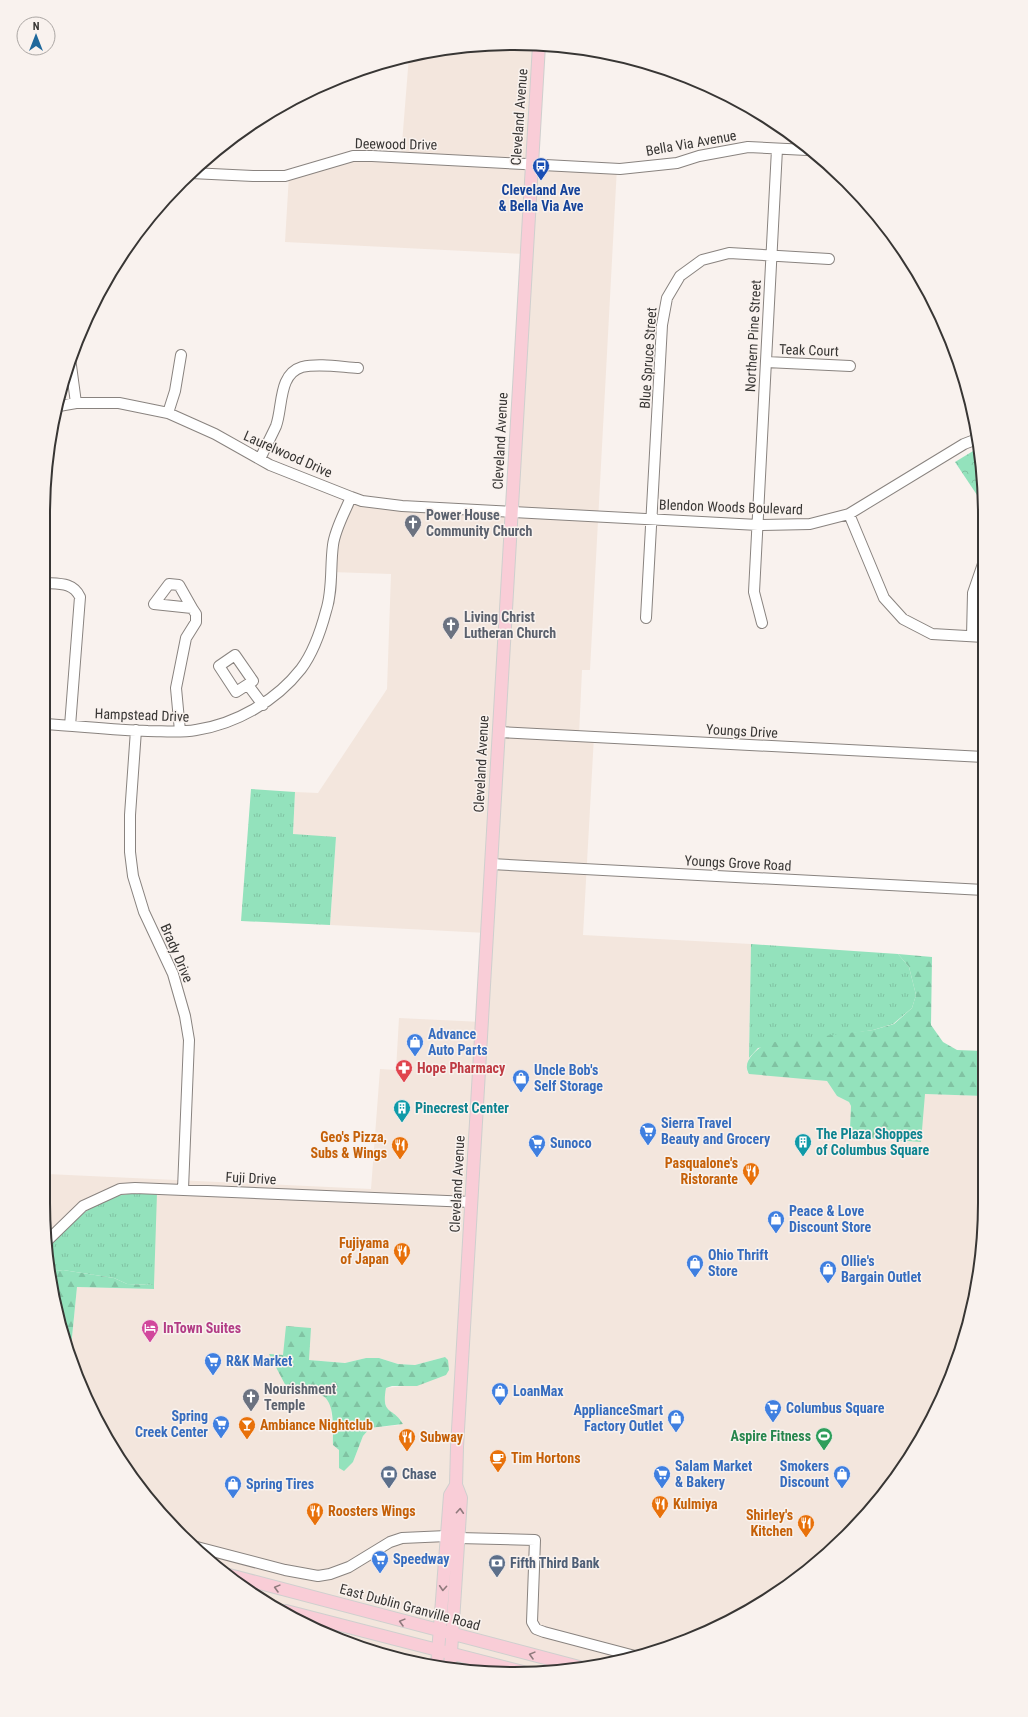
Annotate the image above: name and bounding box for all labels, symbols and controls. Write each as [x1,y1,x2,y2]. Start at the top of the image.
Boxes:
north arrow [16,16,56,56]
text: N [33,20,40,33]
street label: Cleveland Avenue [508,68,530,166]
street label: Bella Via Avenue [644,127,738,159]
street label: Deewood Drive [355,135,438,153]
bus stop icon: Cleveland Ave & Bella Via Ave [531,156,551,181]
place label: Cleveland Ave & Bella Via Ave [498,182,584,214]
street label: Northern Pine Street [742,279,764,393]
street label: Blue Spruce Street [636,307,660,409]
street label: Teak Court [779,341,839,359]
street label: Cleveland Avenue [489,392,511,490]
street label: Laurelwood Drive [241,427,335,481]
street label: Blendon Woods Boulevard [659,496,803,518]
place label: Power House Community Church [426,507,532,539]
church icon: Power House Community Church [403,513,423,538]
place label: Living Christ Lutheran Church [464,609,556,641]
church icon: Living Christ Lutheran Church [441,615,461,640]
street label: Hampstead Drive [94,705,190,725]
street label: Cleveland Avenue [470,715,492,813]
street label: Youngs Drive [706,721,779,741]
street label: Youngs Grove Road [684,852,792,874]
street label: Brady Drive [157,921,197,985]
place label: Advance Auto Parts [428,1026,488,1058]
shop icon: Advance Auto Parts [405,1032,425,1057]
pharmacy icon: Hope Pharmacy [394,1058,414,1083]
place label: Hope Pharmacy [417,1060,506,1076]
place label: Uncle Bob's Self Storage [534,1062,603,1094]
shop icon: Uncle Bob's Self Storage [511,1068,531,1093]
building icon: Pinecrest Center [392,1098,412,1123]
place label: Pinecrest Center [415,1100,509,1116]
place label: Sierra Travel Beauty and Grocery [661,1115,771,1147]
supermarket icon: Sierra Travel Beauty and Grocery [638,1121,658,1146]
place label: The Plaza Shoppes of Columbus Square [816,1126,929,1158]
place label: Geo's Pizza, Subs & Wings [310,1129,387,1161]
building icon: The Plaza Shoppes of Columbus Square [793,1132,813,1157]
supermarket icon: Sunoco [527,1133,547,1158]
restaurant icon: Geo's Pizza, Subs & Wings [390,1135,410,1160]
street label: Cleveland Avenue [446,1135,468,1233]
place label: Sunoco [550,1135,592,1151]
place label: Pasqualone's Ristorante [665,1155,738,1187]
restaurant icon: Pasqualone's Ristorante [741,1161,761,1186]
street label: Fuji Drive [225,1169,277,1187]
place label: Peace & Love Discount Store [789,1203,872,1235]
shop icon: Peace & Love Discount Store [766,1209,786,1234]
place label: Fujiyama of Japan [339,1235,389,1267]
restaurant icon: Fujiyama of Japan [392,1241,412,1266]
place label: Ohio Thrift Store [708,1247,768,1279]
shop icon: Ohio Thrift Store [685,1253,705,1278]
place label: Ollie's Bargain Outlet [841,1253,921,1285]
shop icon: Ollie's Bargain Outlet [818,1259,838,1284]
hotel icon: InTown Suites [140,1318,160,1343]
place label: InTown Suites [163,1320,241,1336]
supermarket icon: R&K Market [203,1351,223,1376]
place label: R&K Market [226,1353,292,1369]
place label: Nourishment Temple [264,1381,336,1413]
shop icon: LoanMax [490,1381,510,1406]
place label: LoanMax [513,1383,564,1399]
church icon: Nourishment Temple [241,1387,261,1412]
supermarket icon: Columbus Square [763,1398,783,1423]
place label: Columbus Square [786,1400,885,1416]
place label: ApplianceSmart Factory Outlet [574,1402,663,1434]
place label: Spring Creek Center [135,1408,208,1440]
shop icon: ApplianceSmart Factory Outlet [666,1408,686,1433]
supermarket icon: Spring Creek Center [211,1414,231,1439]
bar icon: Ambiance Nightclub [237,1415,257,1440]
place label: Ambiance Nightclub [260,1417,373,1433]
sports icon: Aspire Fitness [814,1426,834,1451]
restaurant icon: Subway [397,1427,417,1452]
place label: Aspire Fitness [731,1428,811,1444]
place label: Subway [420,1429,464,1445]
cafe icon: Tim Hortons [488,1448,508,1473]
place label: Tim Hortons [511,1450,581,1466]
place label: Salam Market & Bakery [675,1458,752,1490]
place label: Smokers Discount [780,1458,829,1490]
bank icon: Chase [379,1464,399,1489]
supermarket icon: Salam Market & Bakery [652,1464,672,1489]
shop icon: Smokers Discount [832,1464,852,1489]
place label: Chase [402,1466,437,1482]
shop icon: Spring Tires [223,1474,243,1499]
place label: Spring Tires [246,1476,314,1492]
restaurant icon: Kulmiya [650,1494,670,1519]
place label: Kulmiya [673,1496,718,1512]
restaurant icon: Roosters Wings [305,1501,325,1526]
place label: Roosters Wings [328,1503,416,1519]
place label: Shirley's Kitchen [746,1507,793,1539]
one-way arrow [456,1508,465,1514]
restaurant icon: Shirley's Kitchen [796,1513,816,1538]
supermarket icon: Speedway [370,1549,390,1574]
place label: Speedway [393,1551,450,1567]
bank icon: Fifth Third Bank [487,1553,507,1578]
place label: Fifth Third Bank [510,1555,600,1571]
street label: East Dublin Granville Road [338,1581,482,1633]
one-way arrow [274,1584,281,1593]
one-way arrow [439,1585,448,1591]
one-way arrow [399,1618,406,1626]
one-way arrow [529,1651,536,1660]

